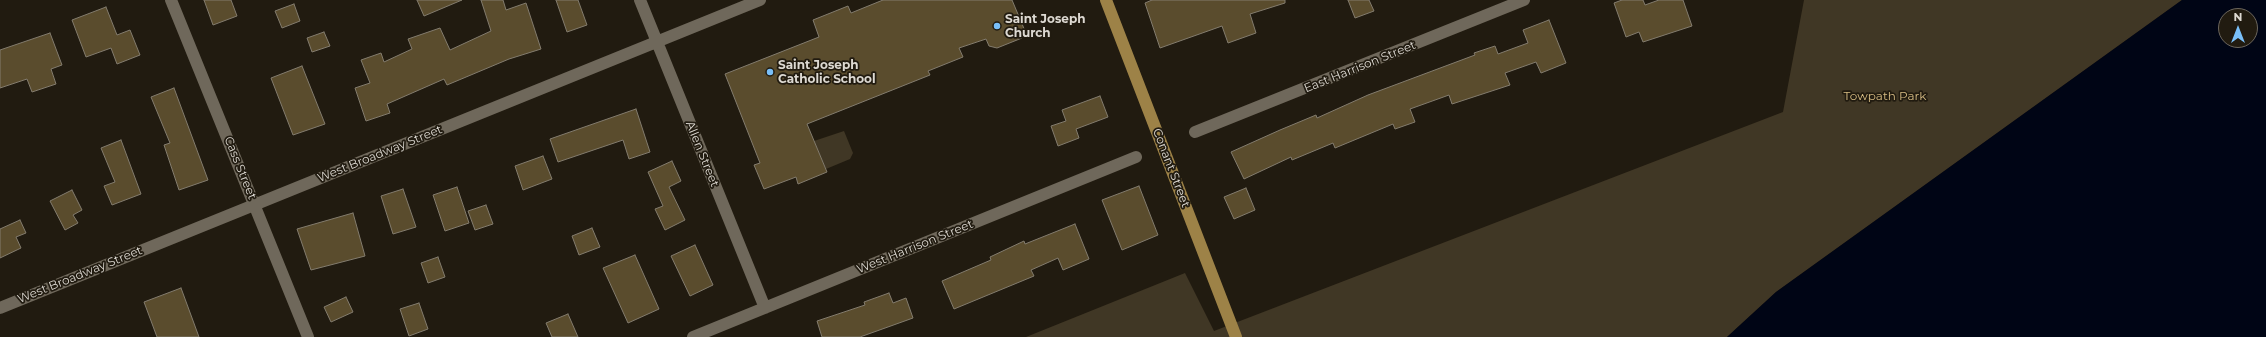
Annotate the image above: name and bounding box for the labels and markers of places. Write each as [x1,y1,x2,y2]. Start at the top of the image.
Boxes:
place label: Saint Joseph Church [1005,12,1085,40]
marker: Saint Joseph Church [992,21,1002,31]
place label: Saint Joseph Catholic School [778,58,876,86]
marker: Saint Joseph Catholic School [765,67,775,77]

